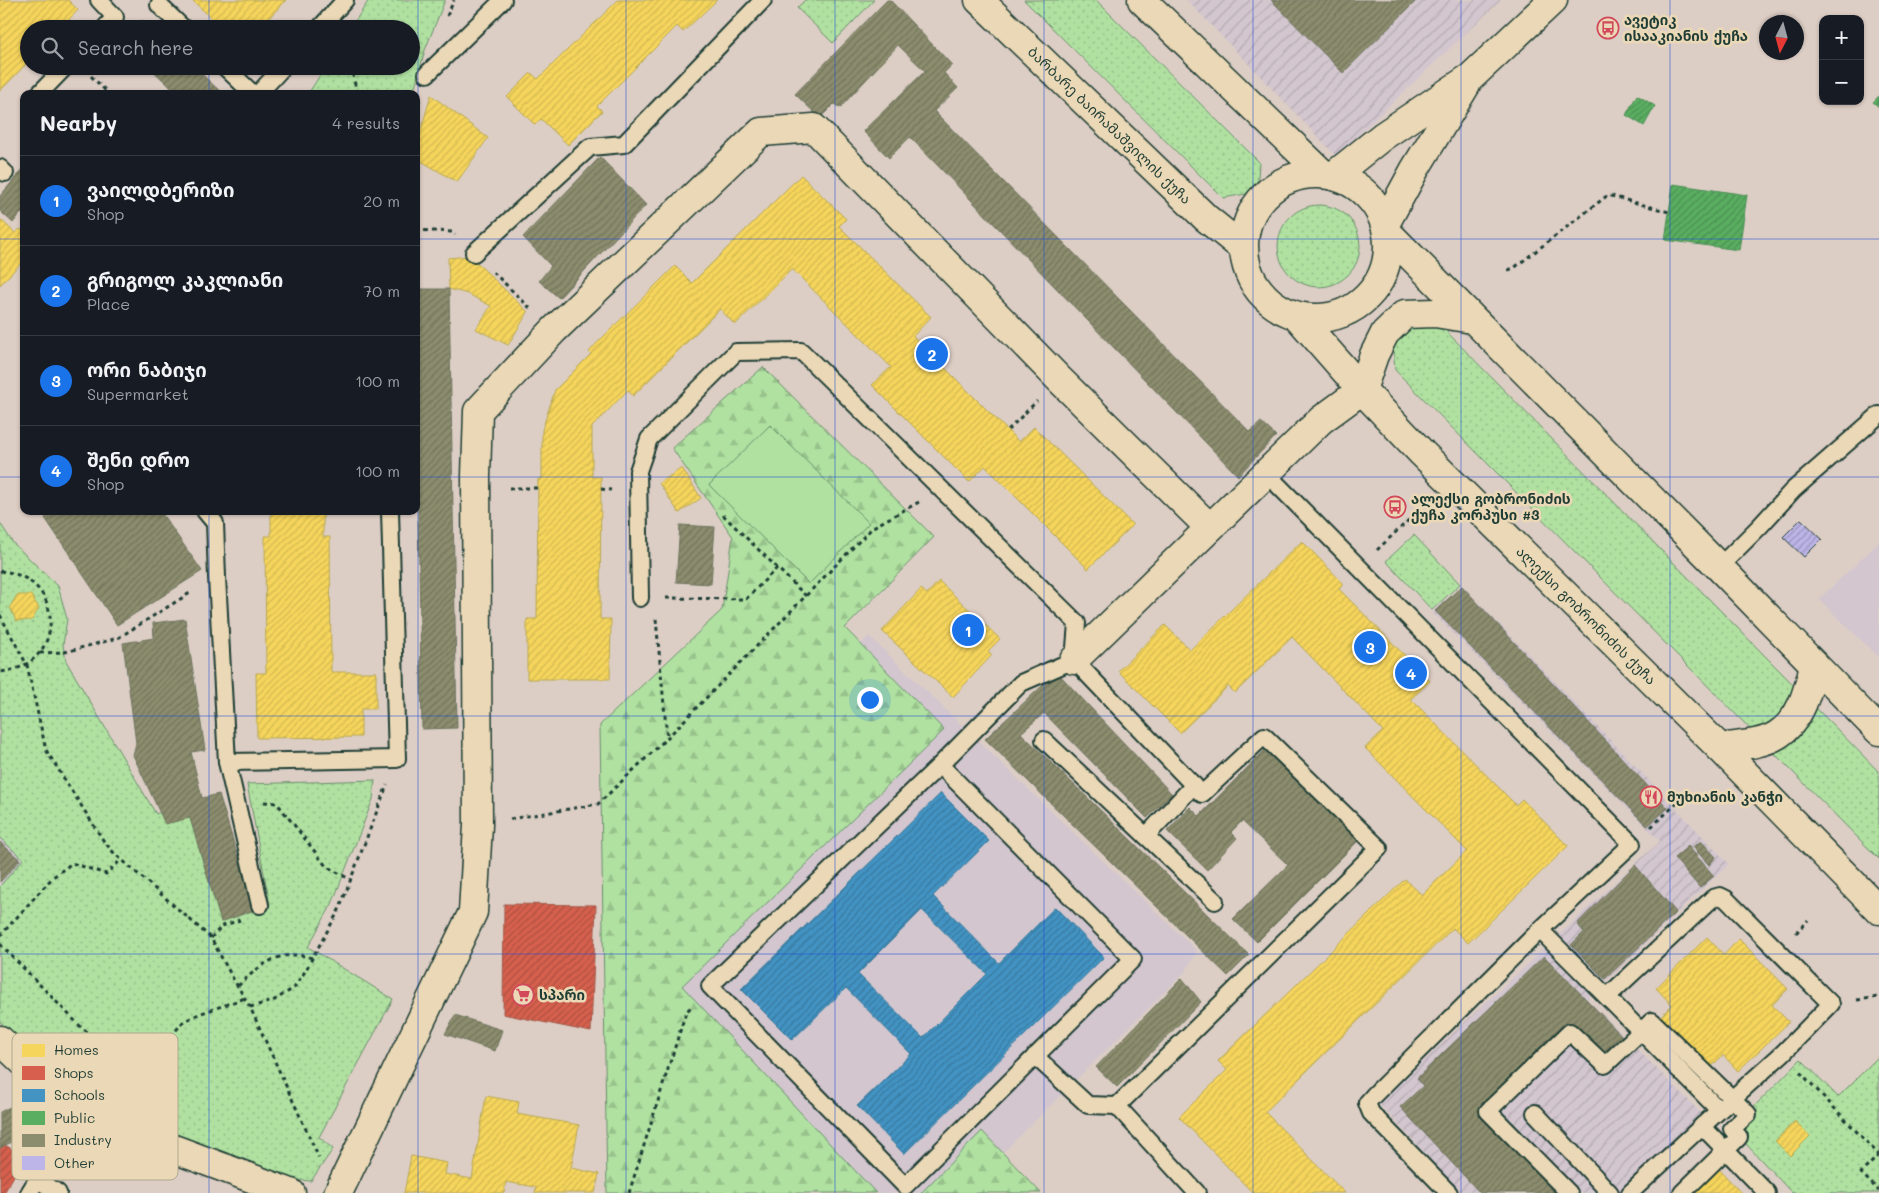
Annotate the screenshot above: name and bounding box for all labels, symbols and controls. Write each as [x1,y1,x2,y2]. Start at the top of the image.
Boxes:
place label: ავეტიკ ისააკიანის ქუჩა [1624,10,1748,45]
north arrow [1759,15,1804,60]
map controls [1819,15,1864,105]
button: + [1819,15,1864,60]
bus stop icon: ავეტიკ ისააკიანის ქუჩა [1596,16,1620,40]
search box [20,20,420,75]
icon: search [38,34,66,62]
text: Search here [78,35,194,60]
street label: ბარბარე ბაირამაშვილის ქუჩა [1024,42,1196,208]
button: − [1819,60,1864,105]
text: Nearby [40,109,117,136]
text: 4 results [332,112,400,133]
text: ვაილდბერიზი [87,177,234,202]
text: 1 [52,190,60,211]
text: 20 m [363,190,400,211]
text: Shop [87,203,124,224]
text: გრიგოლ კაკლიანი [87,267,283,292]
text: 2 [52,280,60,301]
text: 70 m [363,280,400,301]
text: Place [87,293,130,314]
pin: 2 [916,335,948,373]
text: ორი ნაბიჯი [87,357,207,382]
text: 3 [51,370,61,391]
text: 100 m [355,370,400,391]
text: Supermarket [87,383,189,404]
text: შენი დრო [87,447,190,472]
text: 4 [51,460,61,481]
text: 100 m [355,460,400,481]
text: Shop [87,473,124,494]
place label: ალექსი გობრონიძის ქუჩა კორპუსი #3 [1411,489,1571,524]
bus stop icon: ალექსი გობრონიძის ქუჩა კორპუსი #3 [1383,495,1407,519]
street label: ალექსი გობრონიძის ქუჩა [1512,542,1660,688]
pin: 1 [952,611,984,649]
pin: 3 [1354,628,1386,666]
pin: 4 [1395,654,1427,692]
your location [857,687,883,713]
restaurant icon: მუხიანის კანჭი [1639,785,1663,809]
place label: მუხიანის კანჭი [1667,787,1783,806]
supermarket icon: სპარი [511,983,535,1007]
place label: სპარი [539,985,585,1004]
legend [12,1033,178,1180]
text: Homes [54,1040,99,1059]
text: Shops [54,1063,94,1082]
text: Schools [54,1085,105,1104]
text: Public [54,1108,95,1127]
text: Industry [54,1130,112,1149]
text: Other [54,1153,95,1172]

